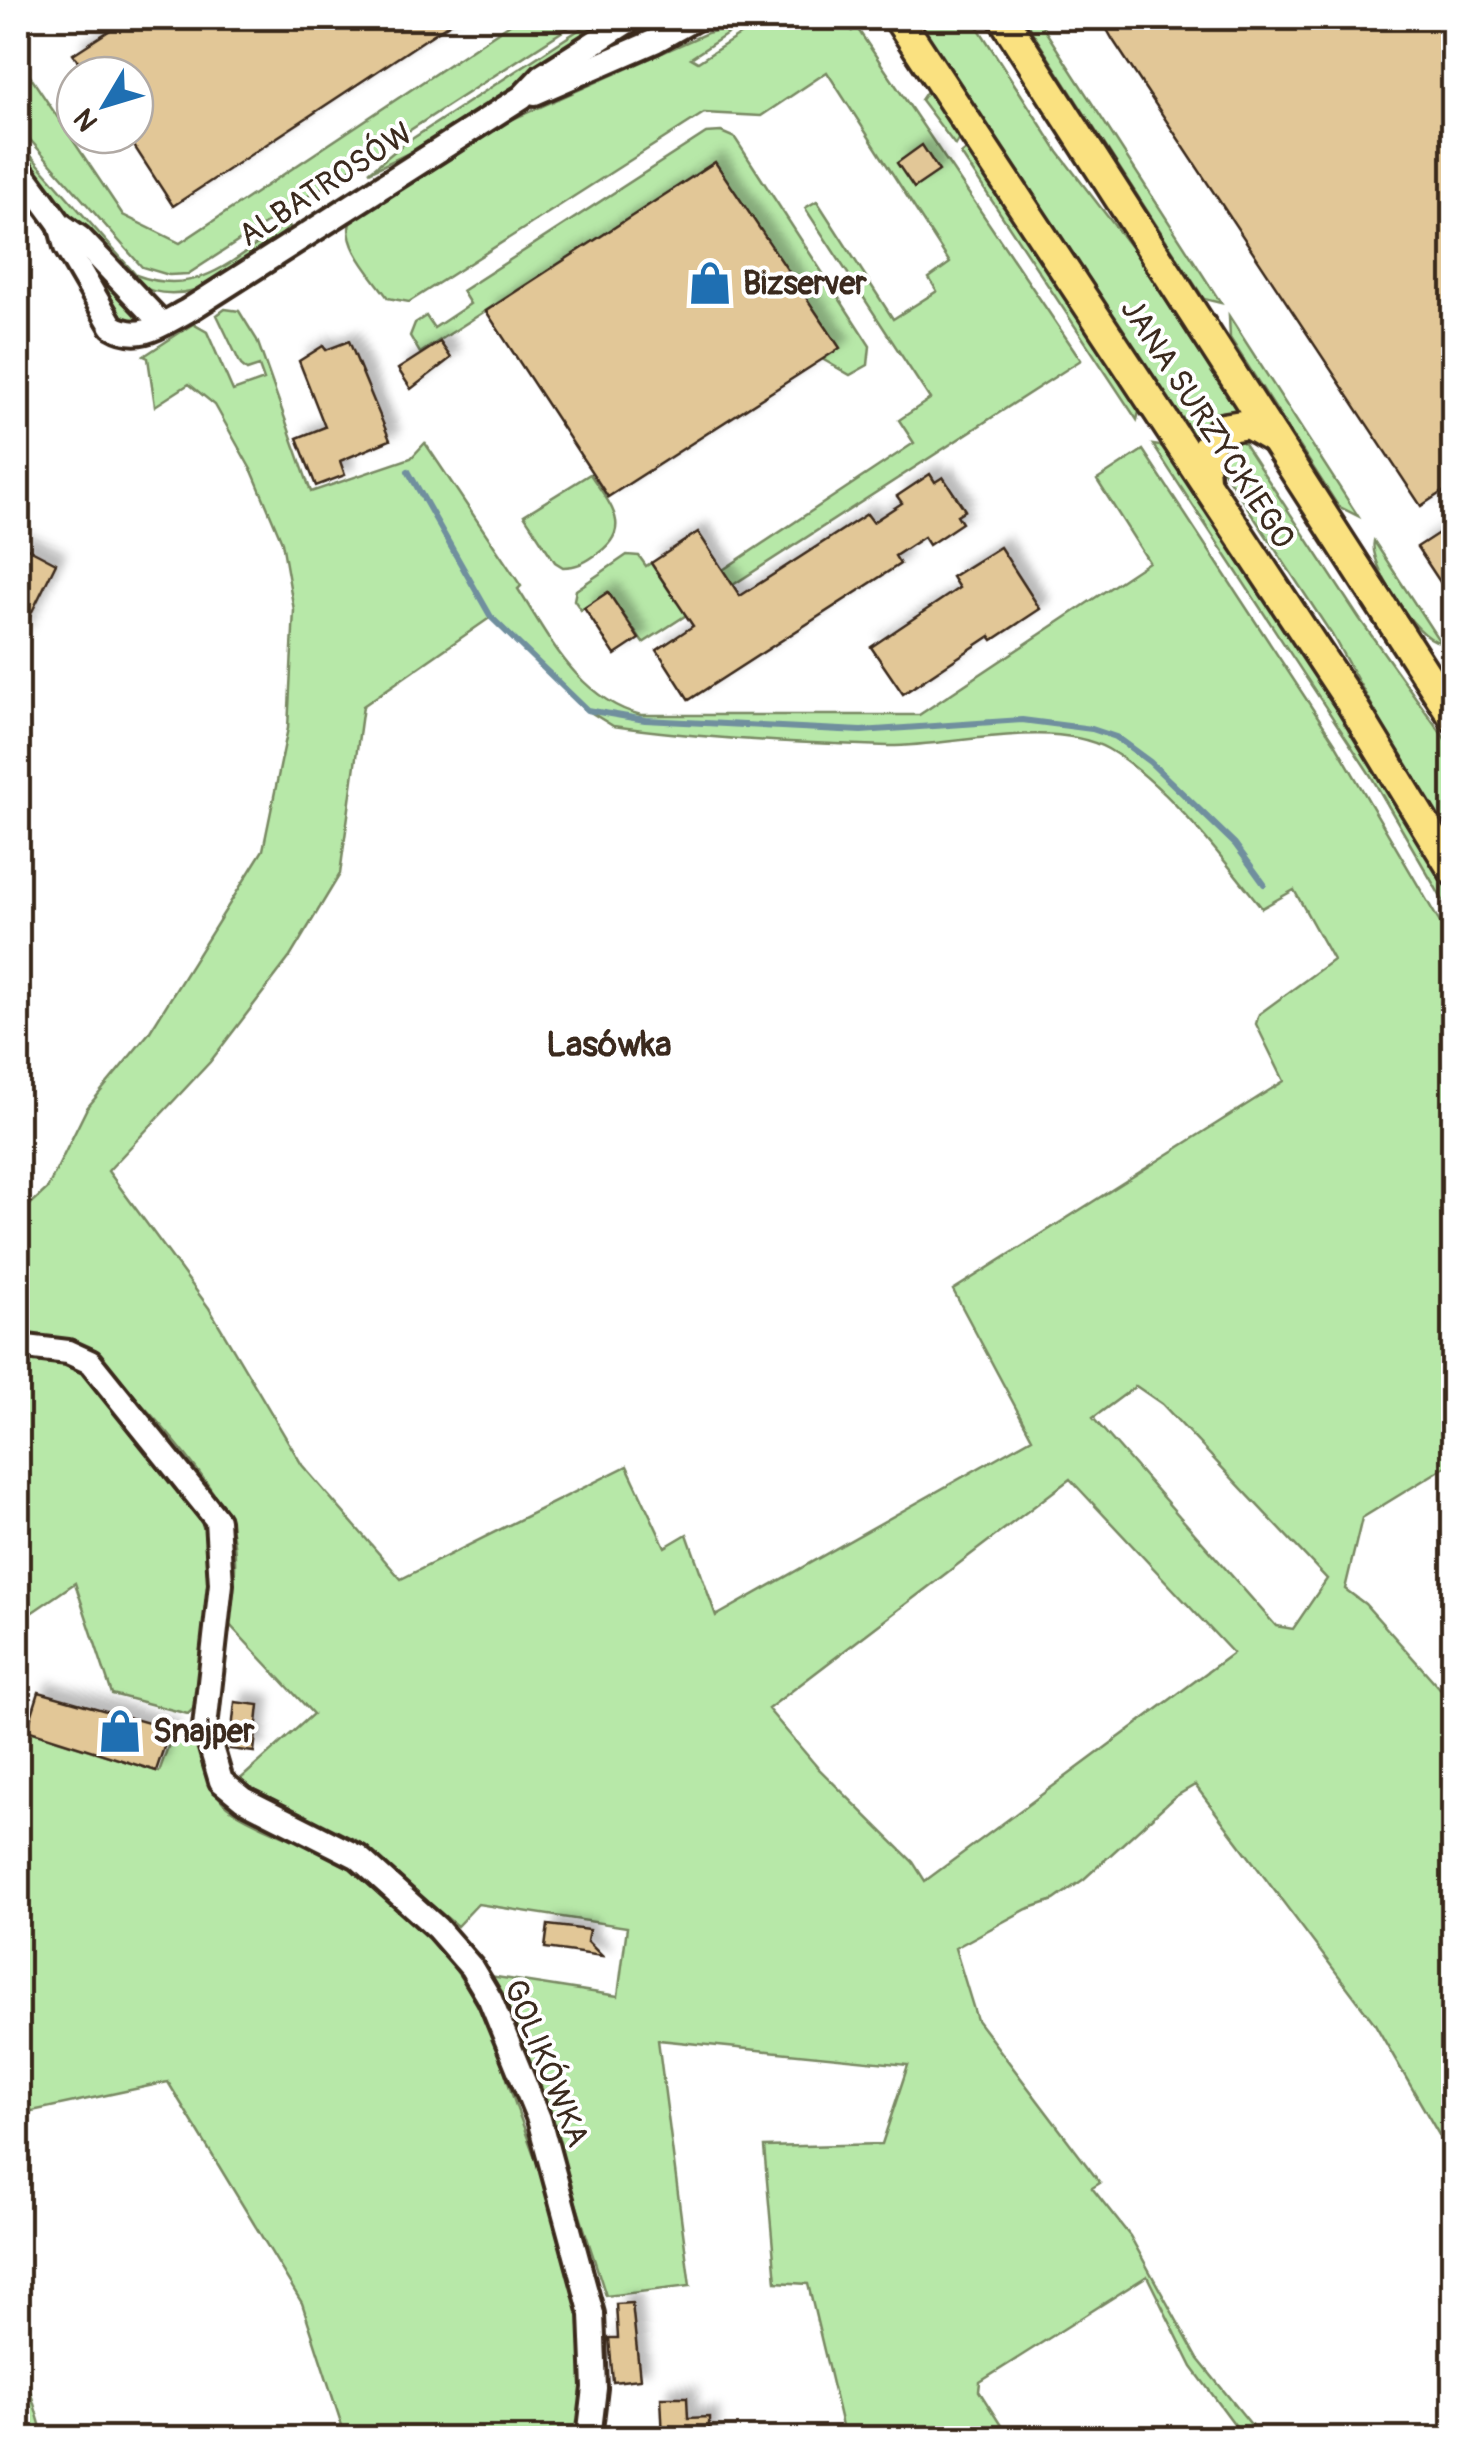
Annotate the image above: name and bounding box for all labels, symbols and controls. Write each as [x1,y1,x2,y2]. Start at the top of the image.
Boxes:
north arrow [55,55,155,155]
text: N [67,101,106,138]
street label: ALBATROSÓW [230,112,420,256]
shop icon: Bizserver [686,259,734,307]
place label: Bizserver [743,264,867,304]
street label: JANA SURZYCKIEGO [1111,291,1303,556]
district label: Lasówka [546,1023,672,1067]
shop icon: Snajper [96,1707,144,1755]
place label: Snajper [153,1712,255,1752]
street label: GOLIKÓWKA [494,1973,600,2153]

